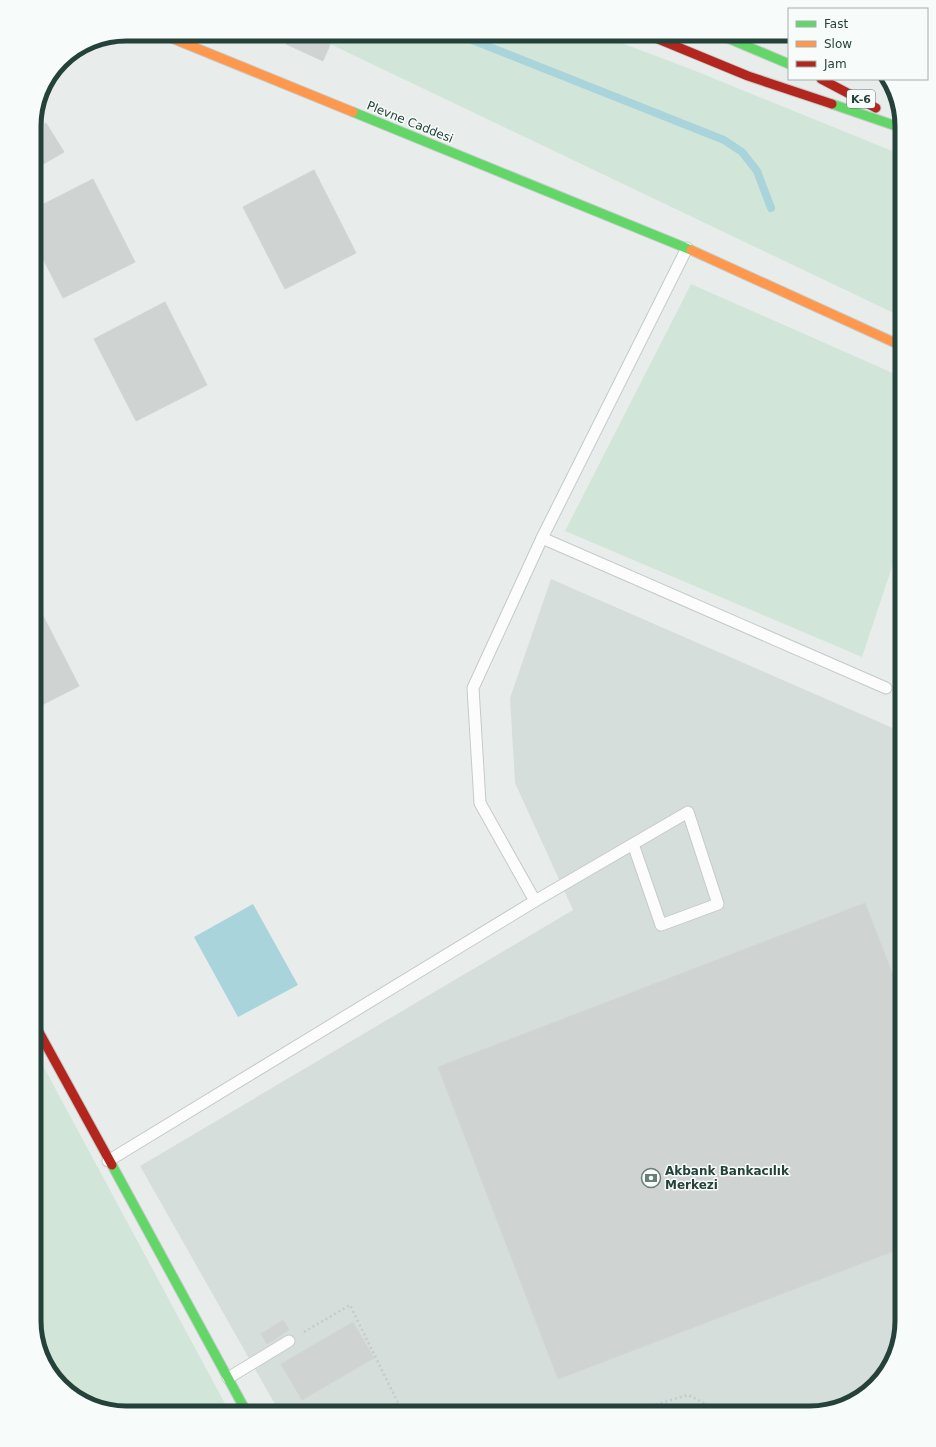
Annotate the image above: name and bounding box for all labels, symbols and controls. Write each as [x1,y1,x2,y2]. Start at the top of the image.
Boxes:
legend [788,8,928,80]
text: Fast [824,17,848,31]
text: Slow [824,37,852,51]
text: Jam [823,57,847,71]
road number: K-6 [847,90,875,108]
street label: Plevne Caddesi [365,98,455,146]
place label: Akbank Bankacılık Merkezi [665,1164,790,1192]
bank icon: Akbank Bankacılık Merkezi [640,1167,662,1189]

